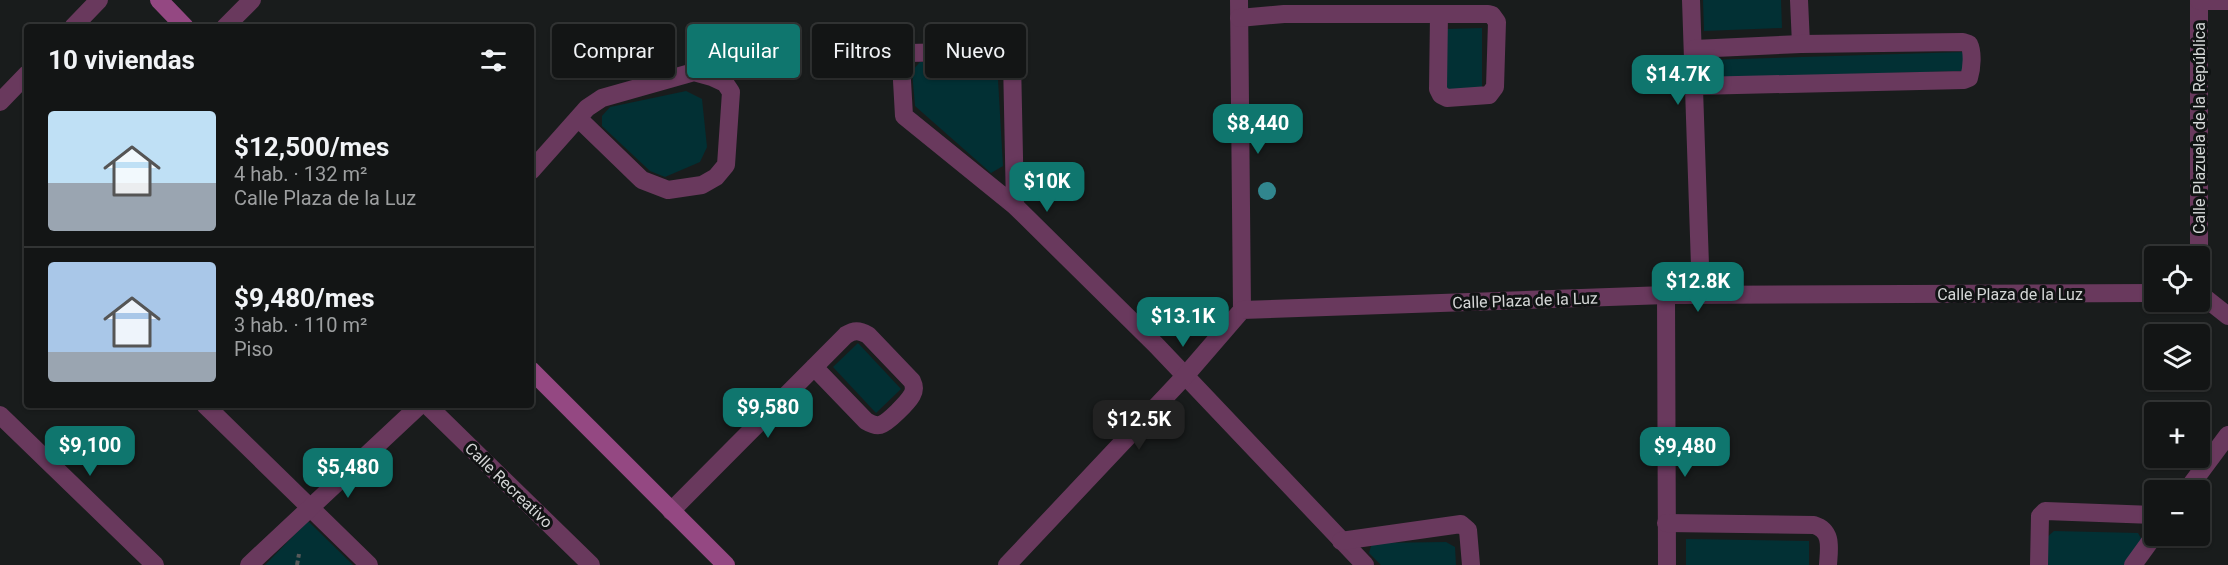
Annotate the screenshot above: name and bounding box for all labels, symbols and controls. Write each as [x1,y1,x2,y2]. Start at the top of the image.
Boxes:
street label: Calle Plazuela de la República [2190,22,2209,234]
chip: Comprar [552,24,675,78]
chip: Alquilar [687,24,800,78]
chip: Filtros [812,24,913,78]
chip: Nuevo [925,24,1026,78]
icon: filters [477,44,510,77]
text: 10 viviendas [48,45,195,75]
pin: $14.7K [1629,55,1727,106]
text: $14.7K [1646,62,1710,86]
pin: $8,440 [1209,104,1307,155]
text: $8,440 [1227,111,1289,135]
text: $12,500/mes [234,132,389,162]
icon: home [96,135,168,207]
text: 4 hab. · 132 m² [234,162,367,186]
pin: $10K [1011,162,1083,213]
text: $10K [1023,169,1071,193]
text: Calle Plaza de la Luz [234,186,416,210]
map controls [2144,246,2210,546]
button: locate [2144,246,2210,312]
pin: $12.8K [1649,262,1747,313]
text: $12.8K [1666,269,1730,293]
text: $9,480/mes [234,283,375,313]
street label: Calle Plaza de la Luz [1937,285,2083,304]
icon: home [96,286,168,358]
street label: Calle Plaza de la Luz [1452,288,1598,313]
pin: $13.1K [1134,297,1232,348]
text: $13.1K [1151,304,1215,328]
text: 3 hab. · 110 m² [234,313,367,337]
button: layers [2144,324,2210,390]
text: Piso [234,337,273,361]
pin: $9,580 [719,388,817,439]
text: $9,580 [737,395,799,419]
pin: $12.5K [1090,400,1188,451]
button: + [2144,402,2210,468]
text: $12.5K [1107,407,1171,431]
pin: $9,100 [41,426,139,477]
pin: $9,480 [1636,427,1734,478]
text: $9,100 [59,433,121,457]
text: $9,480 [1654,434,1716,458]
street label: Calle Recreativo [461,439,556,532]
pin: $5,480 [299,448,397,499]
text: $5,480 [317,455,379,479]
button: − [2144,480,2210,546]

